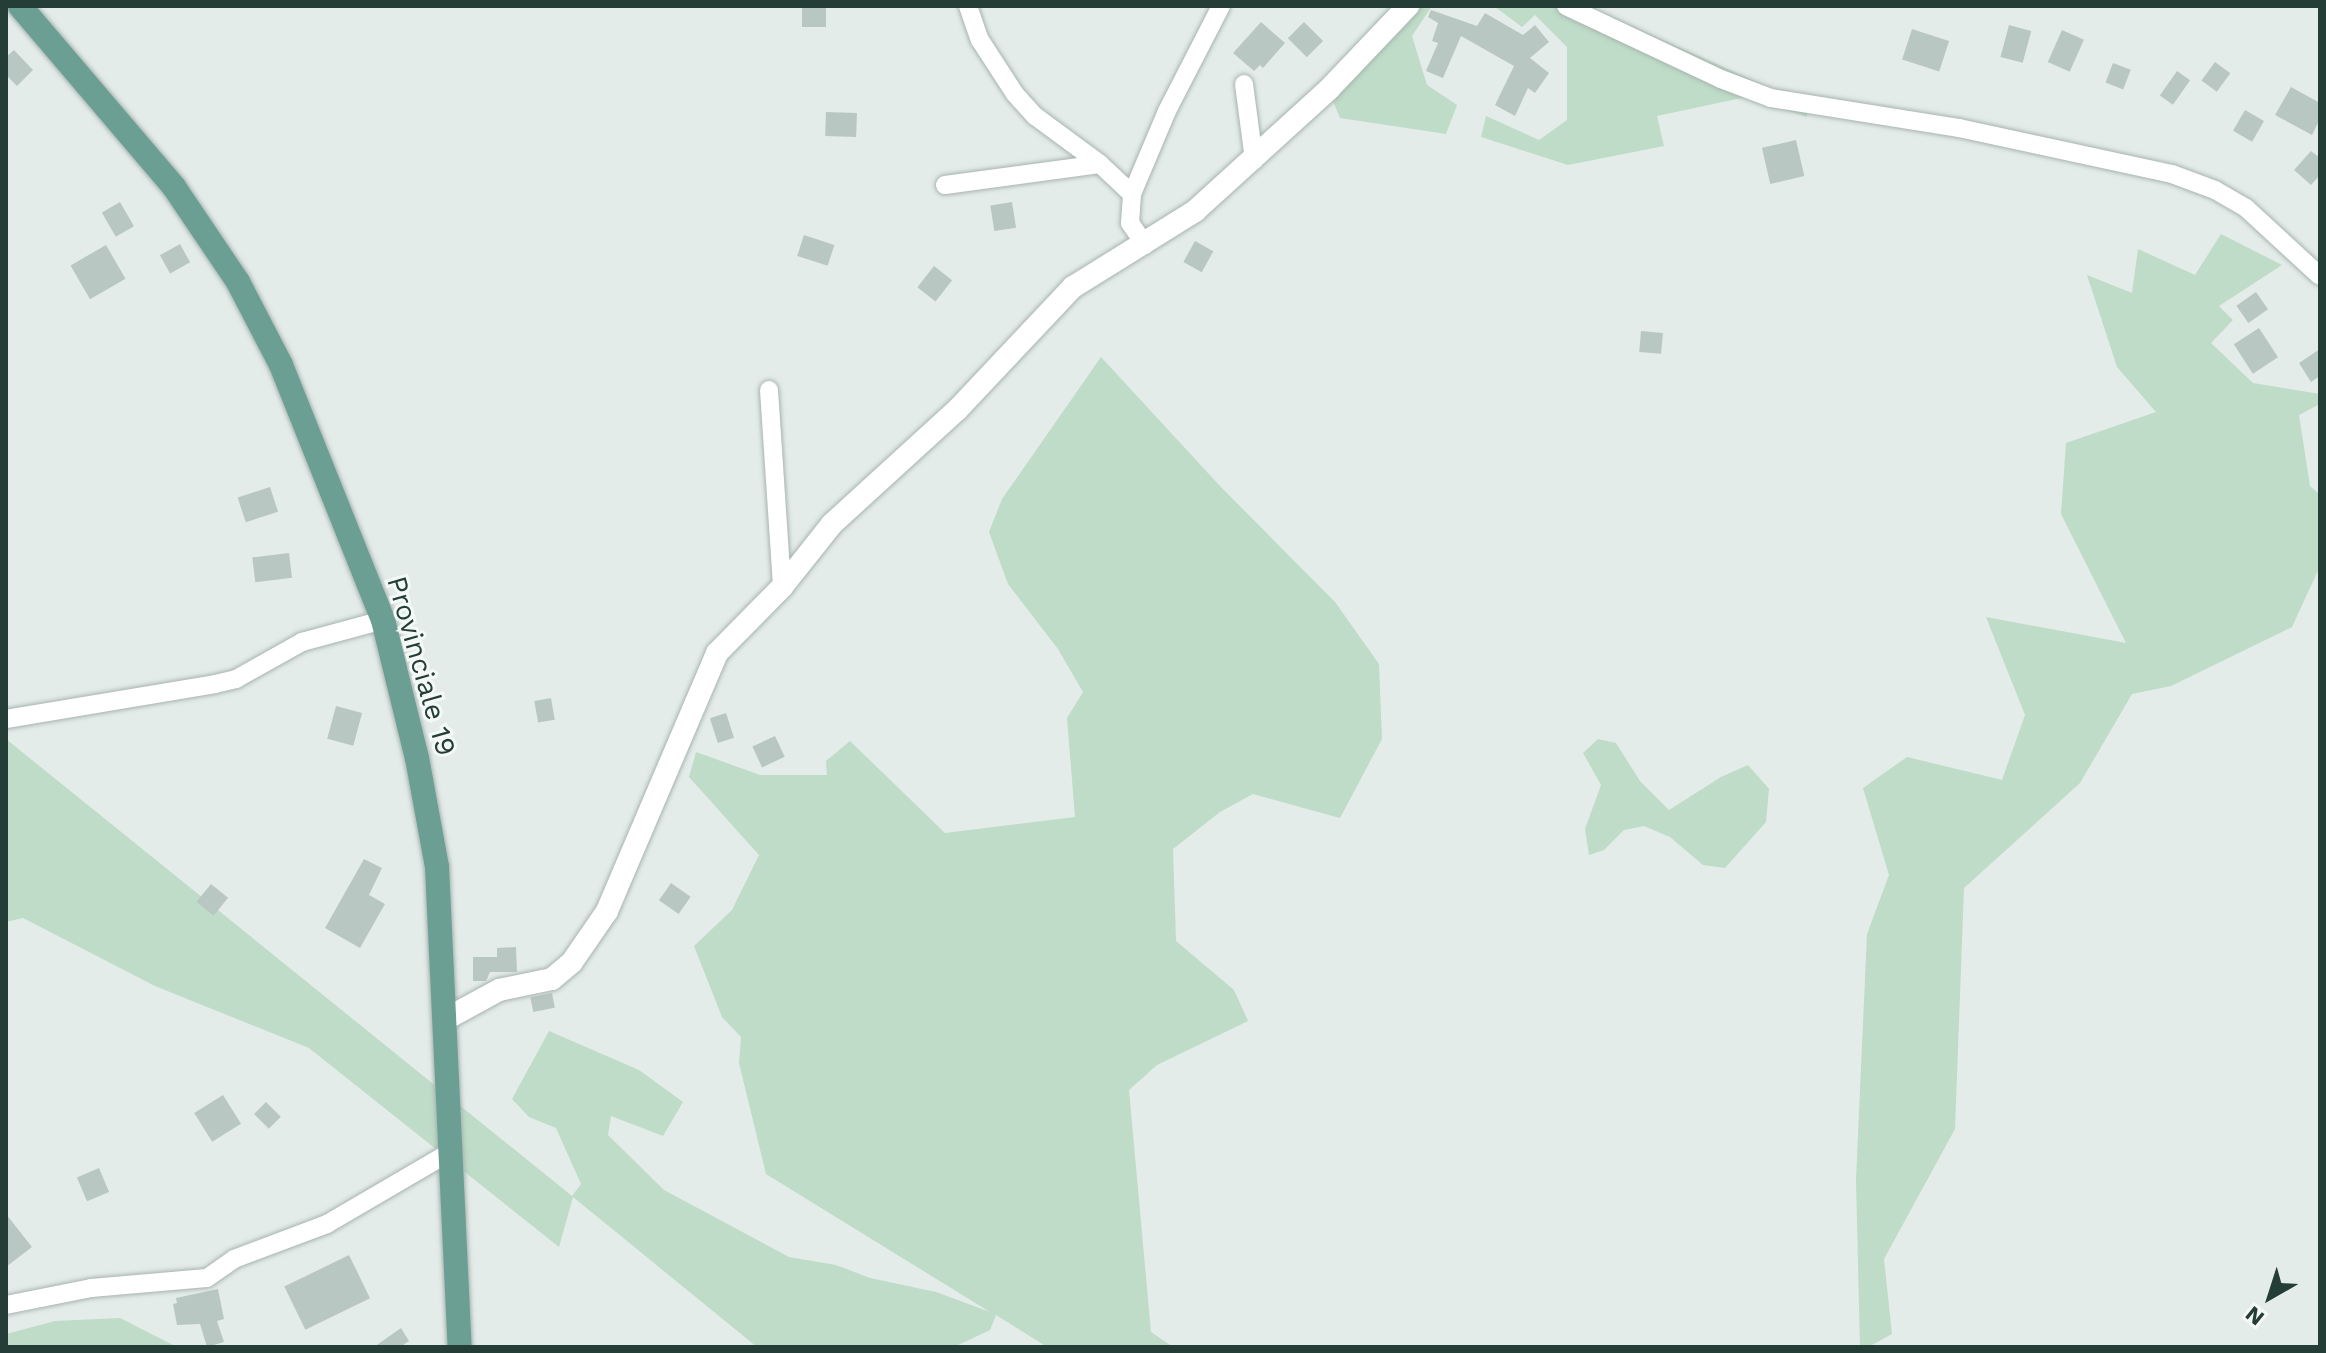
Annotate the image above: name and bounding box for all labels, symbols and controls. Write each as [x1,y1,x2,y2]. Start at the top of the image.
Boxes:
street label: Provinciale 19 [379,572,463,760]
north arrow [2230,1257,2310,1337]
text: N [2240,1301,2269,1331]

